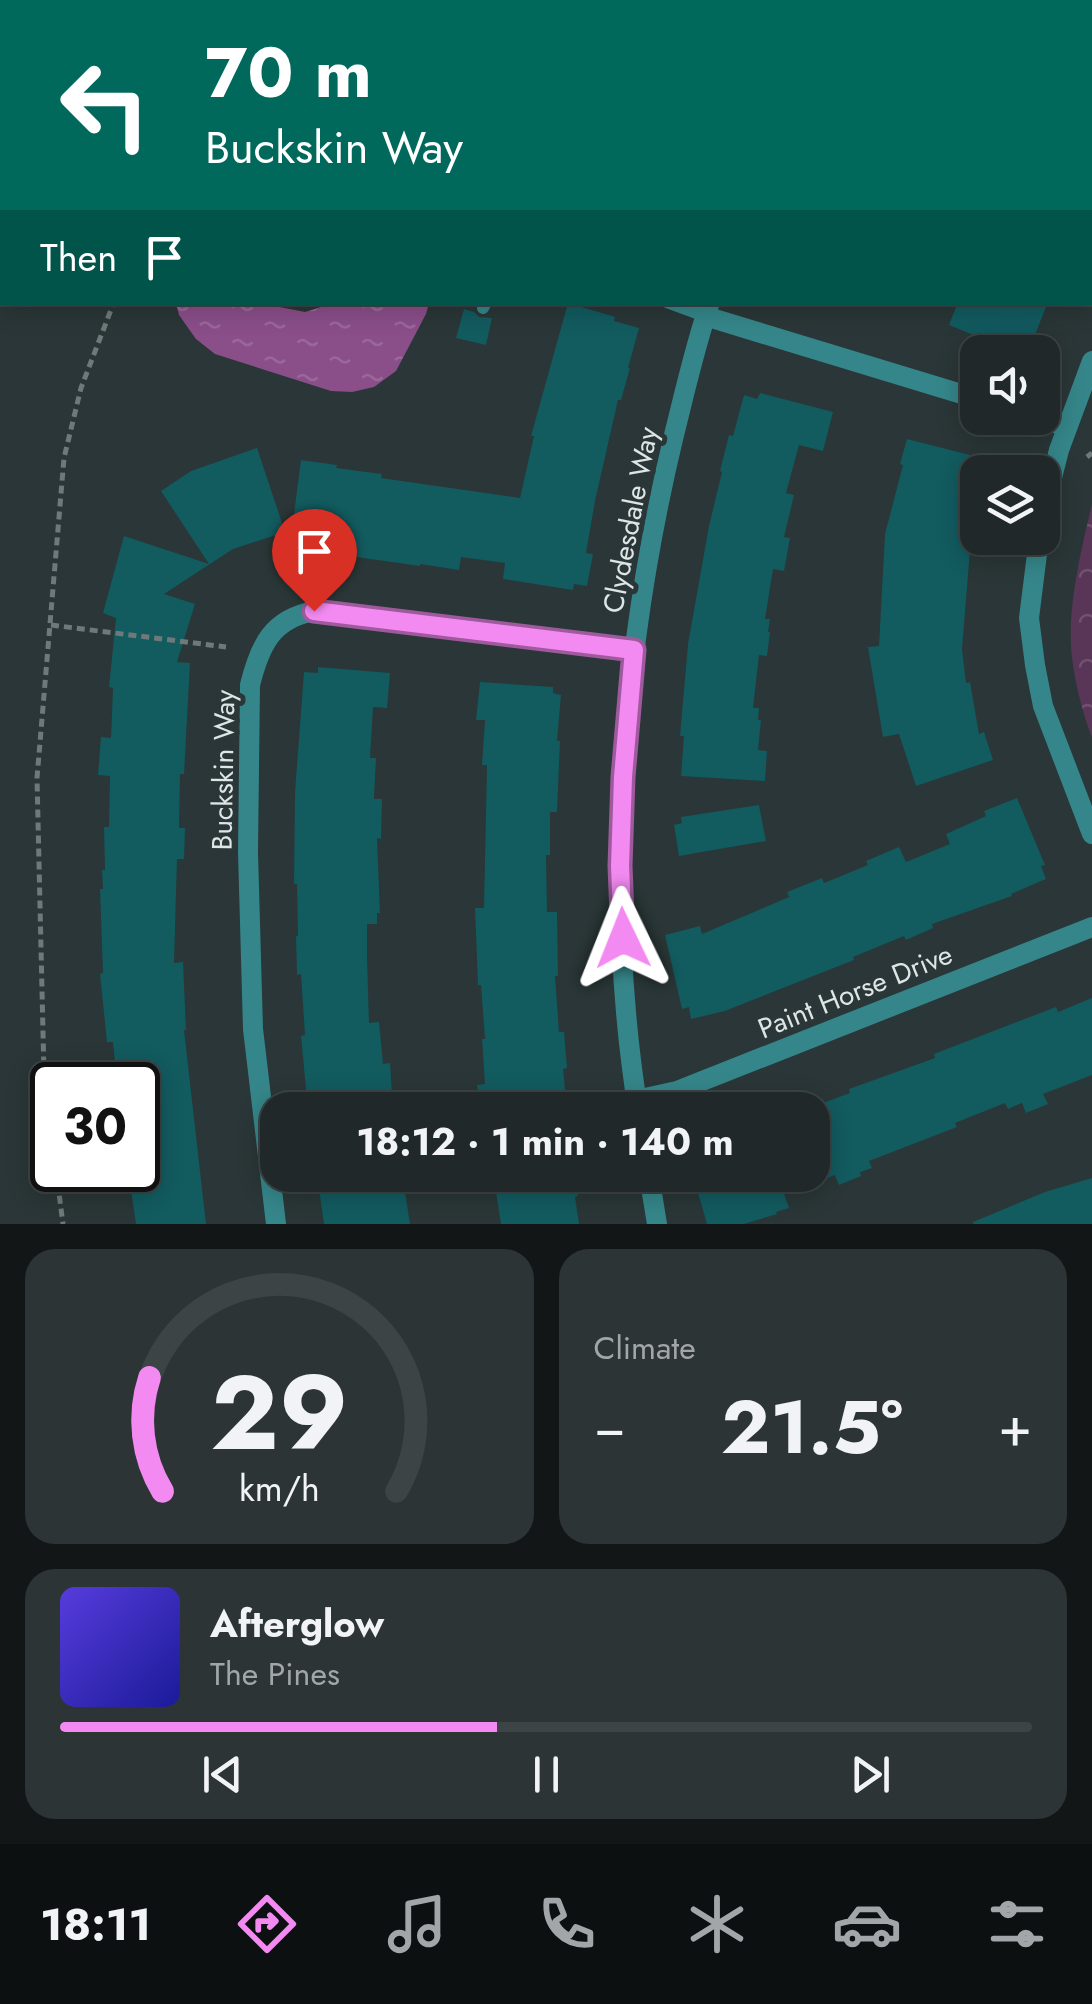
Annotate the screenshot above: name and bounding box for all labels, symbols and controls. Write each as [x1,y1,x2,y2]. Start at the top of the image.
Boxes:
text: 70 m [205,22,372,123]
icon: left [40,40,170,170]
text: Buckskin Way [205,115,463,180]
text: Then [40,230,117,285]
icon: arrive [137,230,192,285]
map controls [960,335,1060,555]
button: sound [960,335,1060,435]
street label: Clydesdale Way [592,423,669,617]
button: layers [960,455,1060,555]
pin [272,509,357,612]
icon: arrive [287,524,342,579]
street label: Buckskin Way [202,689,245,851]
position arrow [571,886,675,990]
street label: Paint Horse Drive [752,934,959,1049]
speed limit sign: 30 [30,1062,160,1192]
text: 18:12 · 1 min · 140 m [356,1114,734,1169]
text: Climate [594,1325,696,1371]
text: 29 [210,1338,348,1488]
text: 21.5° [721,1373,903,1481]
text: − [594,1387,626,1467]
text: + [998,1387,1032,1467]
text: km/h [239,1463,320,1514]
text: Afterglow [210,1596,384,1651]
text: The Pines [210,1651,340,1697]
icon: previous [195,1747,250,1802]
icon: pause [519,1747,574,1802]
icon: next [843,1747,898,1802]
icon: directions [232,1889,302,1959]
icon: music [382,1889,452,1959]
icon: phone [532,1889,602,1959]
icon: climate [682,1889,752,1959]
icon: car [832,1889,902,1959]
icon: filters [982,1889,1052,1959]
text: 18:11 [40,1892,151,1957]

